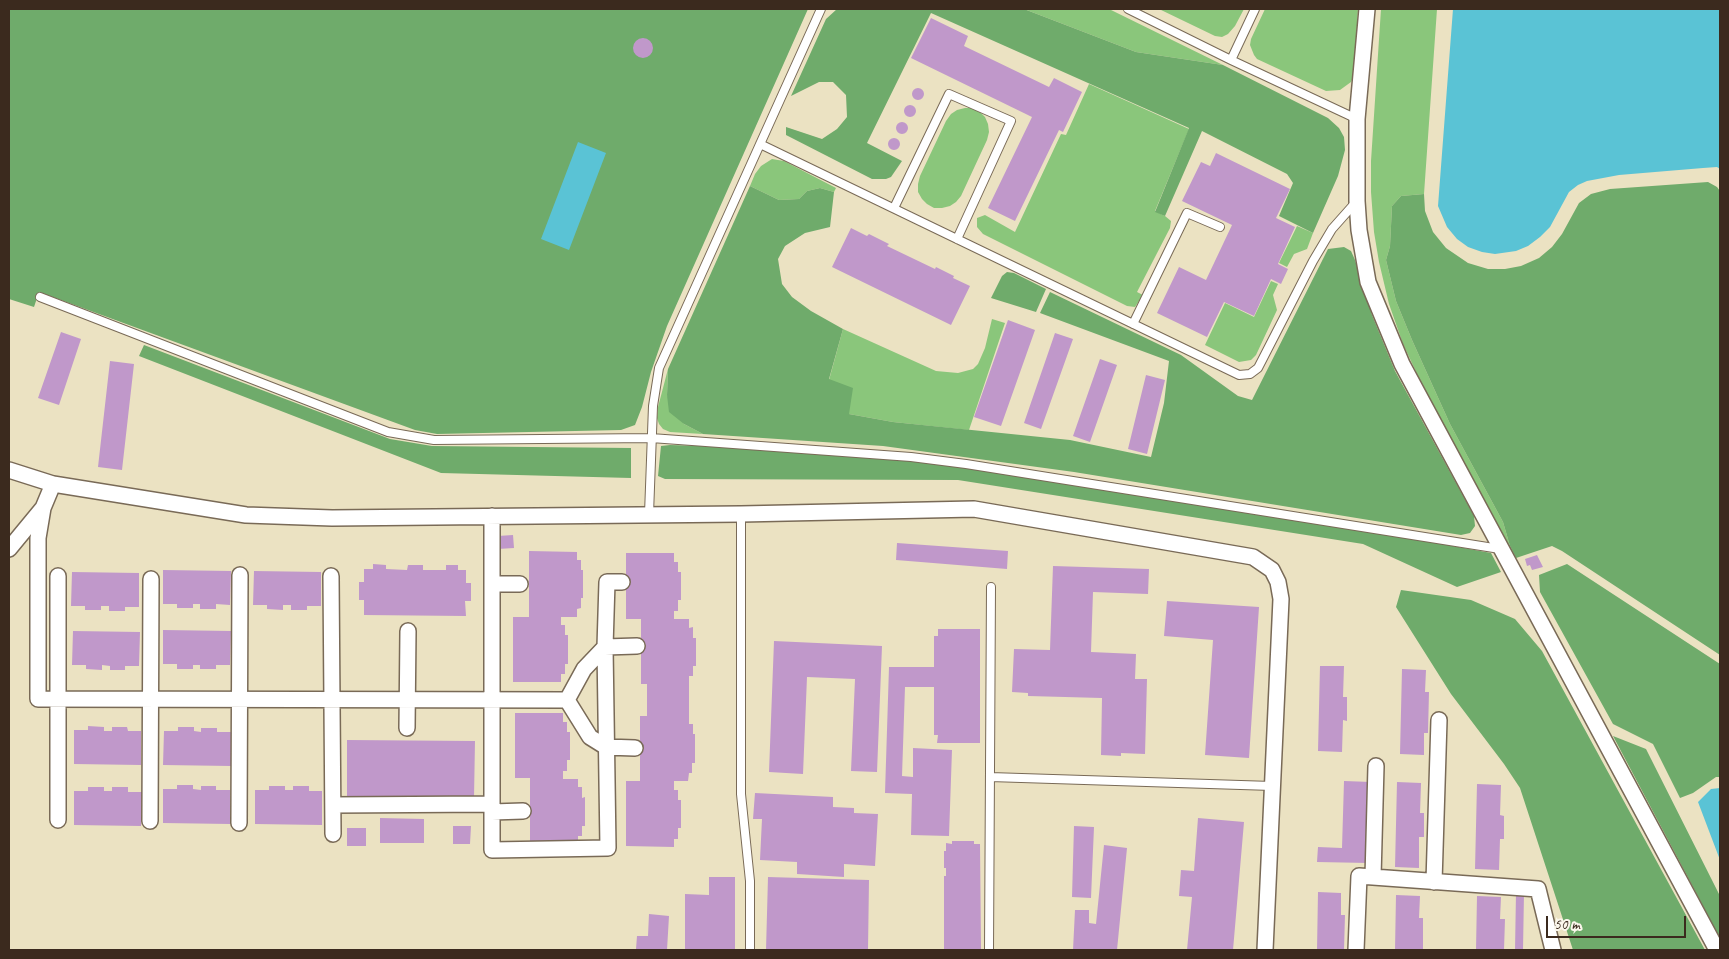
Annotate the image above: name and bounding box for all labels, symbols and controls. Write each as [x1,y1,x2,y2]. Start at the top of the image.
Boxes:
scale bar [1549,906,1689,938]
text: 50 m [1554,915,1580,934]

